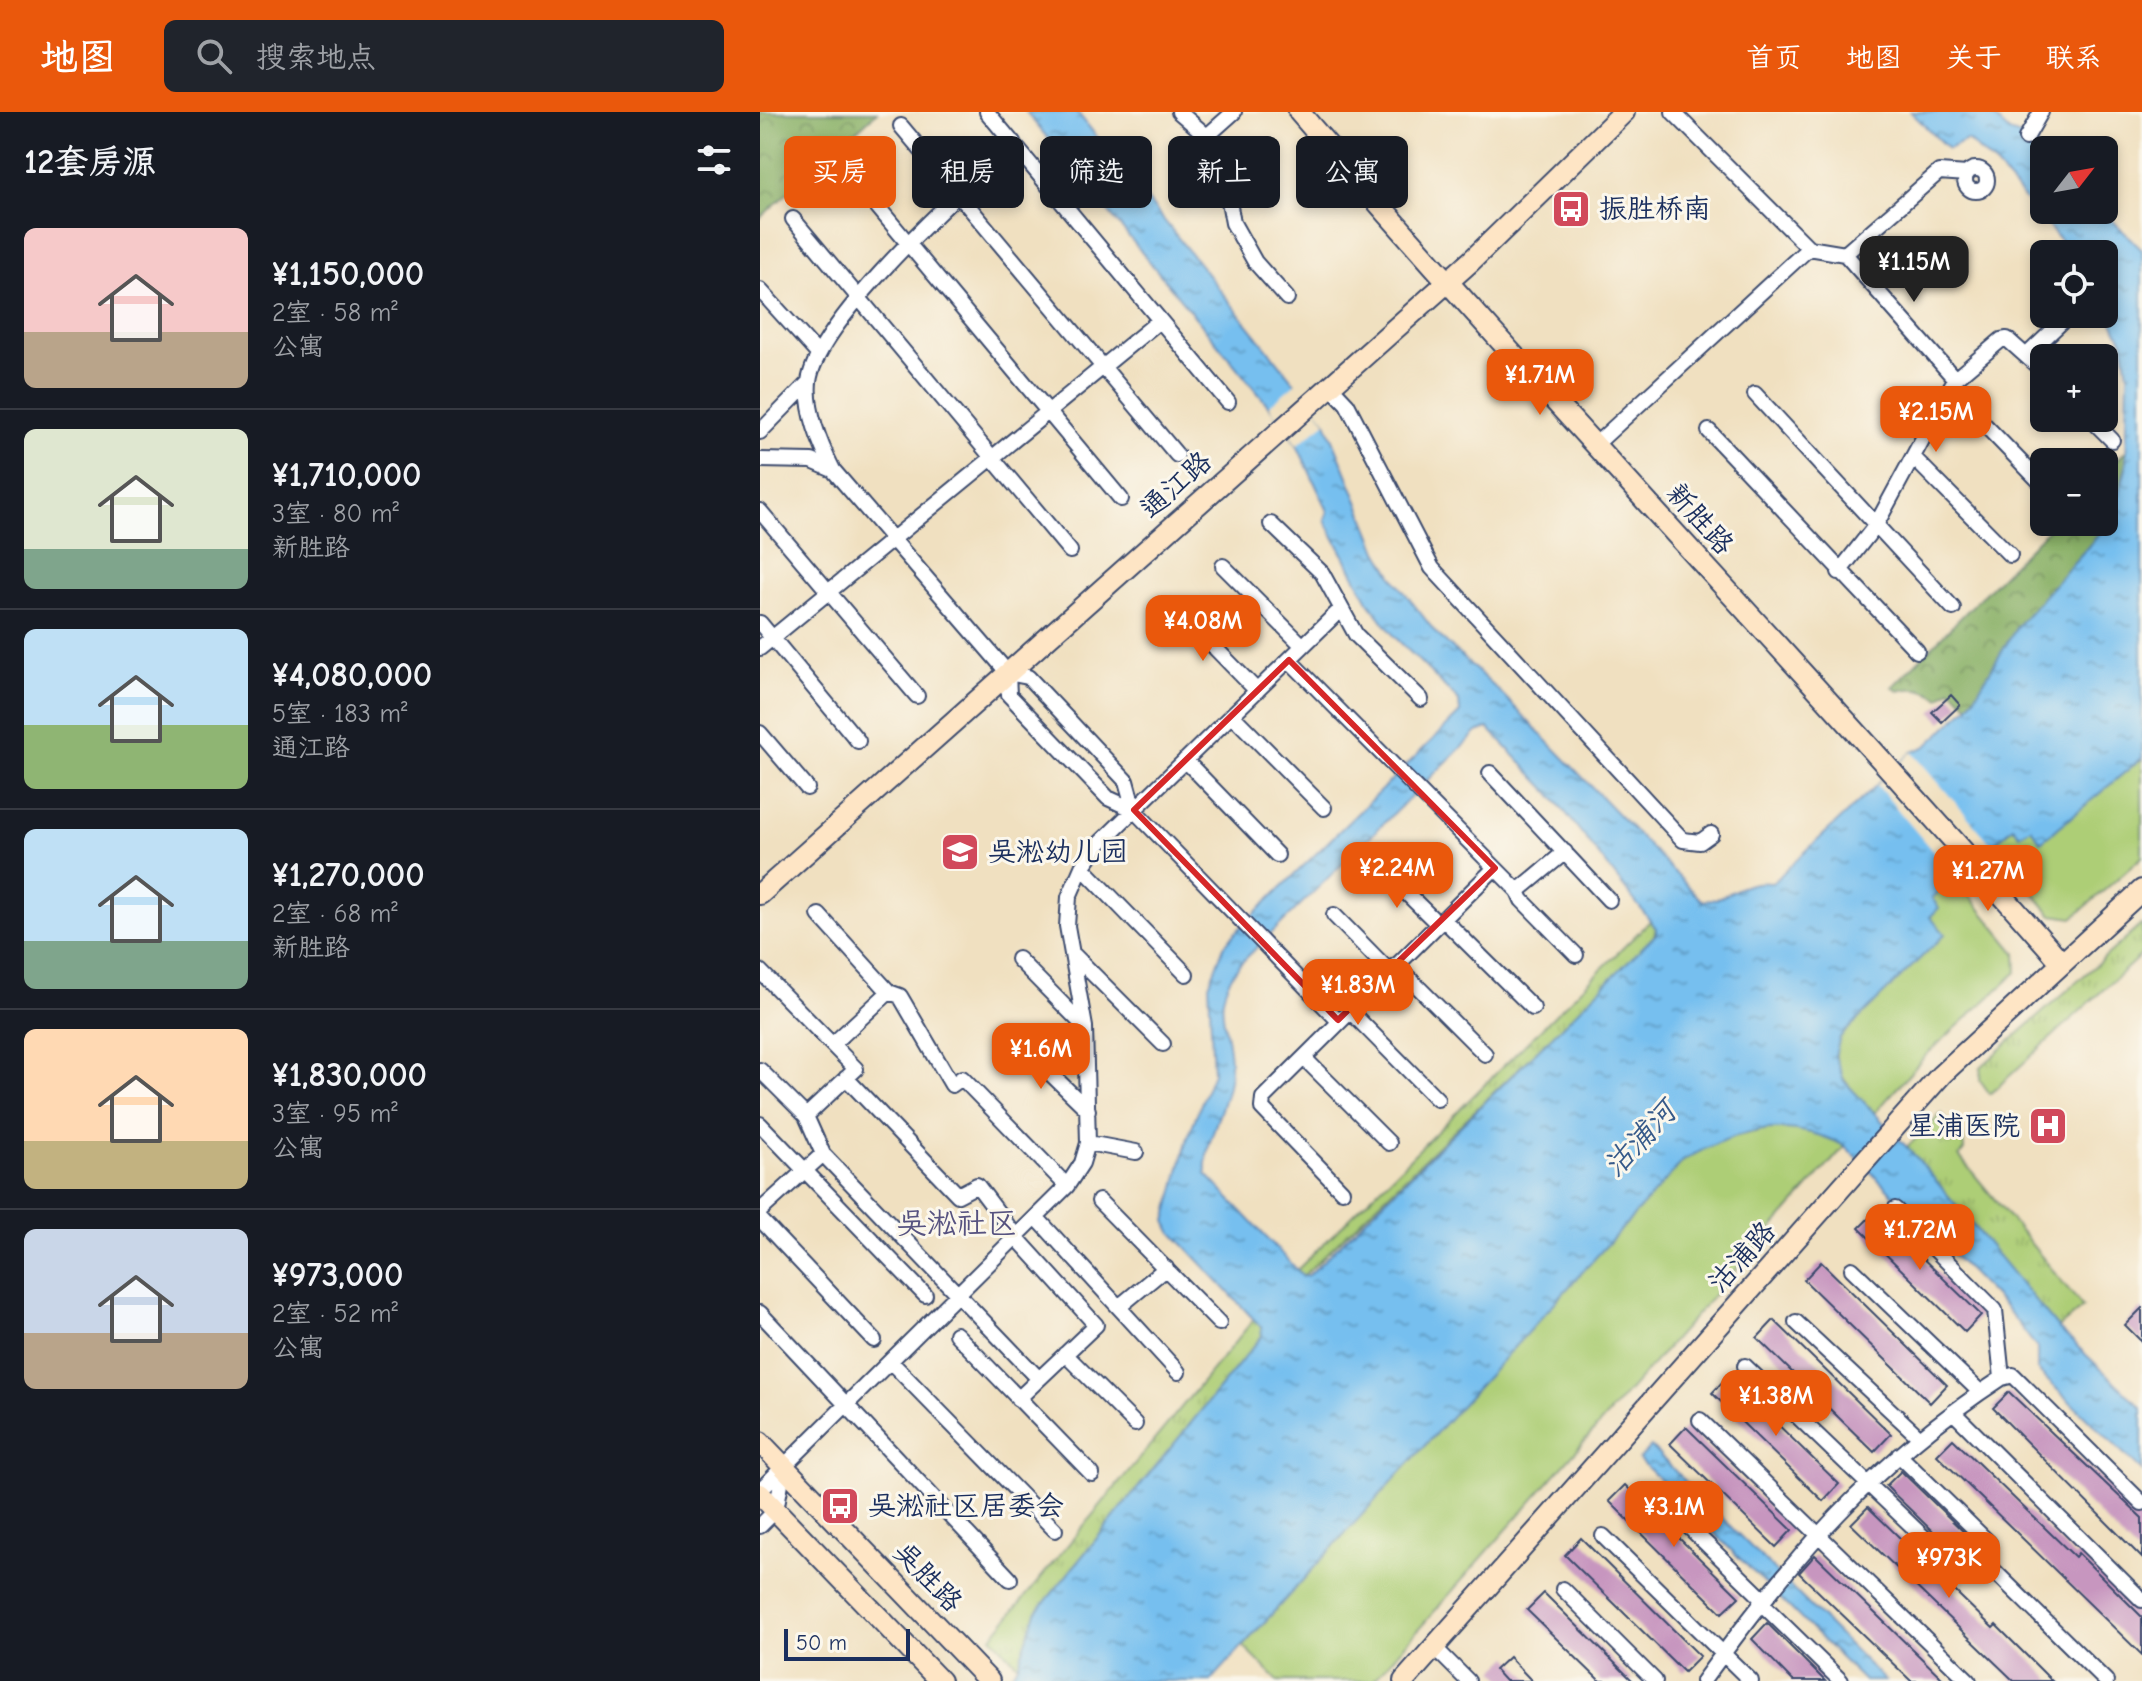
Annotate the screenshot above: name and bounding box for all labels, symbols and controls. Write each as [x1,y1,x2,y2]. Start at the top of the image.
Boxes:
search box [164,20,724,92]
icon: search [192,34,236,78]
text: 地图 [40,36,116,80]
text: 搜索地点 [256,40,376,75]
text: 首页 [1746,42,1802,74]
text: 地图 [1846,42,1902,74]
text: 关于 [1946,42,2002,74]
text: 联系 [2046,42,2102,74]
chip: 买房 [784,136,896,208]
chip: 租房 [912,136,1024,208]
chip: 筛选 [1040,136,1152,208]
chip: 新上 [1168,136,1280,208]
chip: 公寓 [1296,136,1408,208]
north arrow [2030,136,2118,224]
map controls [2030,136,2118,536]
icon: filters [692,138,736,182]
text: 12套房源 [24,142,156,182]
bus stop icon: 振胜桥南 [1550,188,1592,230]
place label: 振胜桥南 [1599,193,1711,225]
pin: ¥1.15M [1849,236,1979,304]
button: locate [2030,240,2118,328]
text: ¥1.15M [1878,247,1950,277]
text: ¥1,150,000 [272,254,424,294]
icon: home [88,260,184,356]
text: 2室 · 58 m² [272,298,398,328]
text: 公寓 [272,332,324,362]
button: + [2030,344,2118,432]
pin: ¥1.71M [1475,349,1605,417]
text: ¥1.71M [1505,360,1575,390]
pin: ¥2.15M [1871,386,2001,454]
text: ¥2.15M [1898,397,1974,427]
street label: 通江路 [1134,445,1218,525]
button: − [2030,448,2118,536]
text: ¥1,710,000 [272,455,422,495]
icon: home [88,461,184,557]
street label: 新胜路 [1660,477,1740,561]
text: 3室 · 80 m² [272,499,399,529]
text: 新胜路 [272,533,350,563]
pin: ¥4.08M [1138,595,1268,663]
text: ¥4.08M [1164,606,1242,636]
text: ¥4,080,000 [272,655,432,695]
icon: home [88,661,184,757]
text: 5室 · 183 m² [272,699,408,729]
text: 通江路 [272,733,350,763]
school or university icon: 吴淞幼儿园 [939,831,981,873]
place label: 吴淞幼儿园 [988,836,1128,868]
pin: ¥2.24M [1332,842,1462,910]
pin: ¥1.27M [1923,845,2053,913]
text: ¥2.24M [1359,853,1435,883]
text: ¥1,270,000 [272,855,425,895]
text: ¥1.27M [1951,856,2025,886]
icon: home [88,861,184,957]
text: 2室 · 68 m² [272,899,398,929]
text: 新胜路 [272,933,350,963]
pin: ¥1.83M [1293,959,1423,1027]
text: ¥1.83M [1321,970,1395,1000]
pin: ¥1.6M [985,1023,1097,1091]
text: ¥1.6M [1010,1034,1072,1064]
text: ¥1,830,000 [272,1055,427,1095]
icon: home [88,1061,184,1157]
water label: 沽浦河 [1597,1090,1687,1184]
text: 3室 · 95 m² [272,1099,398,1129]
hospital icon: 星浦医院 [2027,1105,2069,1147]
place label: 星浦医院 [1908,1110,2020,1142]
text: 公寓 [272,1133,324,1163]
pin: ¥1.72M [1855,1204,1985,1272]
district label: 吴淞社区 [897,1206,1017,1241]
street label: 沽浦路 [1702,1215,1782,1299]
text: ¥1.72M [1883,1215,1957,1245]
text: ¥973,000 [272,1255,403,1295]
icon: home [88,1261,184,1357]
text: 2室 · 52 m² [272,1299,398,1329]
text: 公寓 [272,1333,324,1363]
pin: ¥1.38M [1711,1370,1841,1438]
text: ¥1.38M [1739,1381,1813,1411]
pin: ¥3.1M [1618,1481,1730,1549]
bus stop icon: 吴淞社区居委会 [819,1485,861,1527]
place label: 吴淞社区居委会 [868,1490,1064,1522]
text: ¥3.1M [1643,1492,1705,1522]
pin: ¥973K [1893,1532,2005,1600]
street label: 吴胜路 [887,1536,969,1618]
text: ¥973K [1916,1543,1982,1573]
scale bar [784,1625,910,1661]
text: 50 m [796,1630,847,1656]

